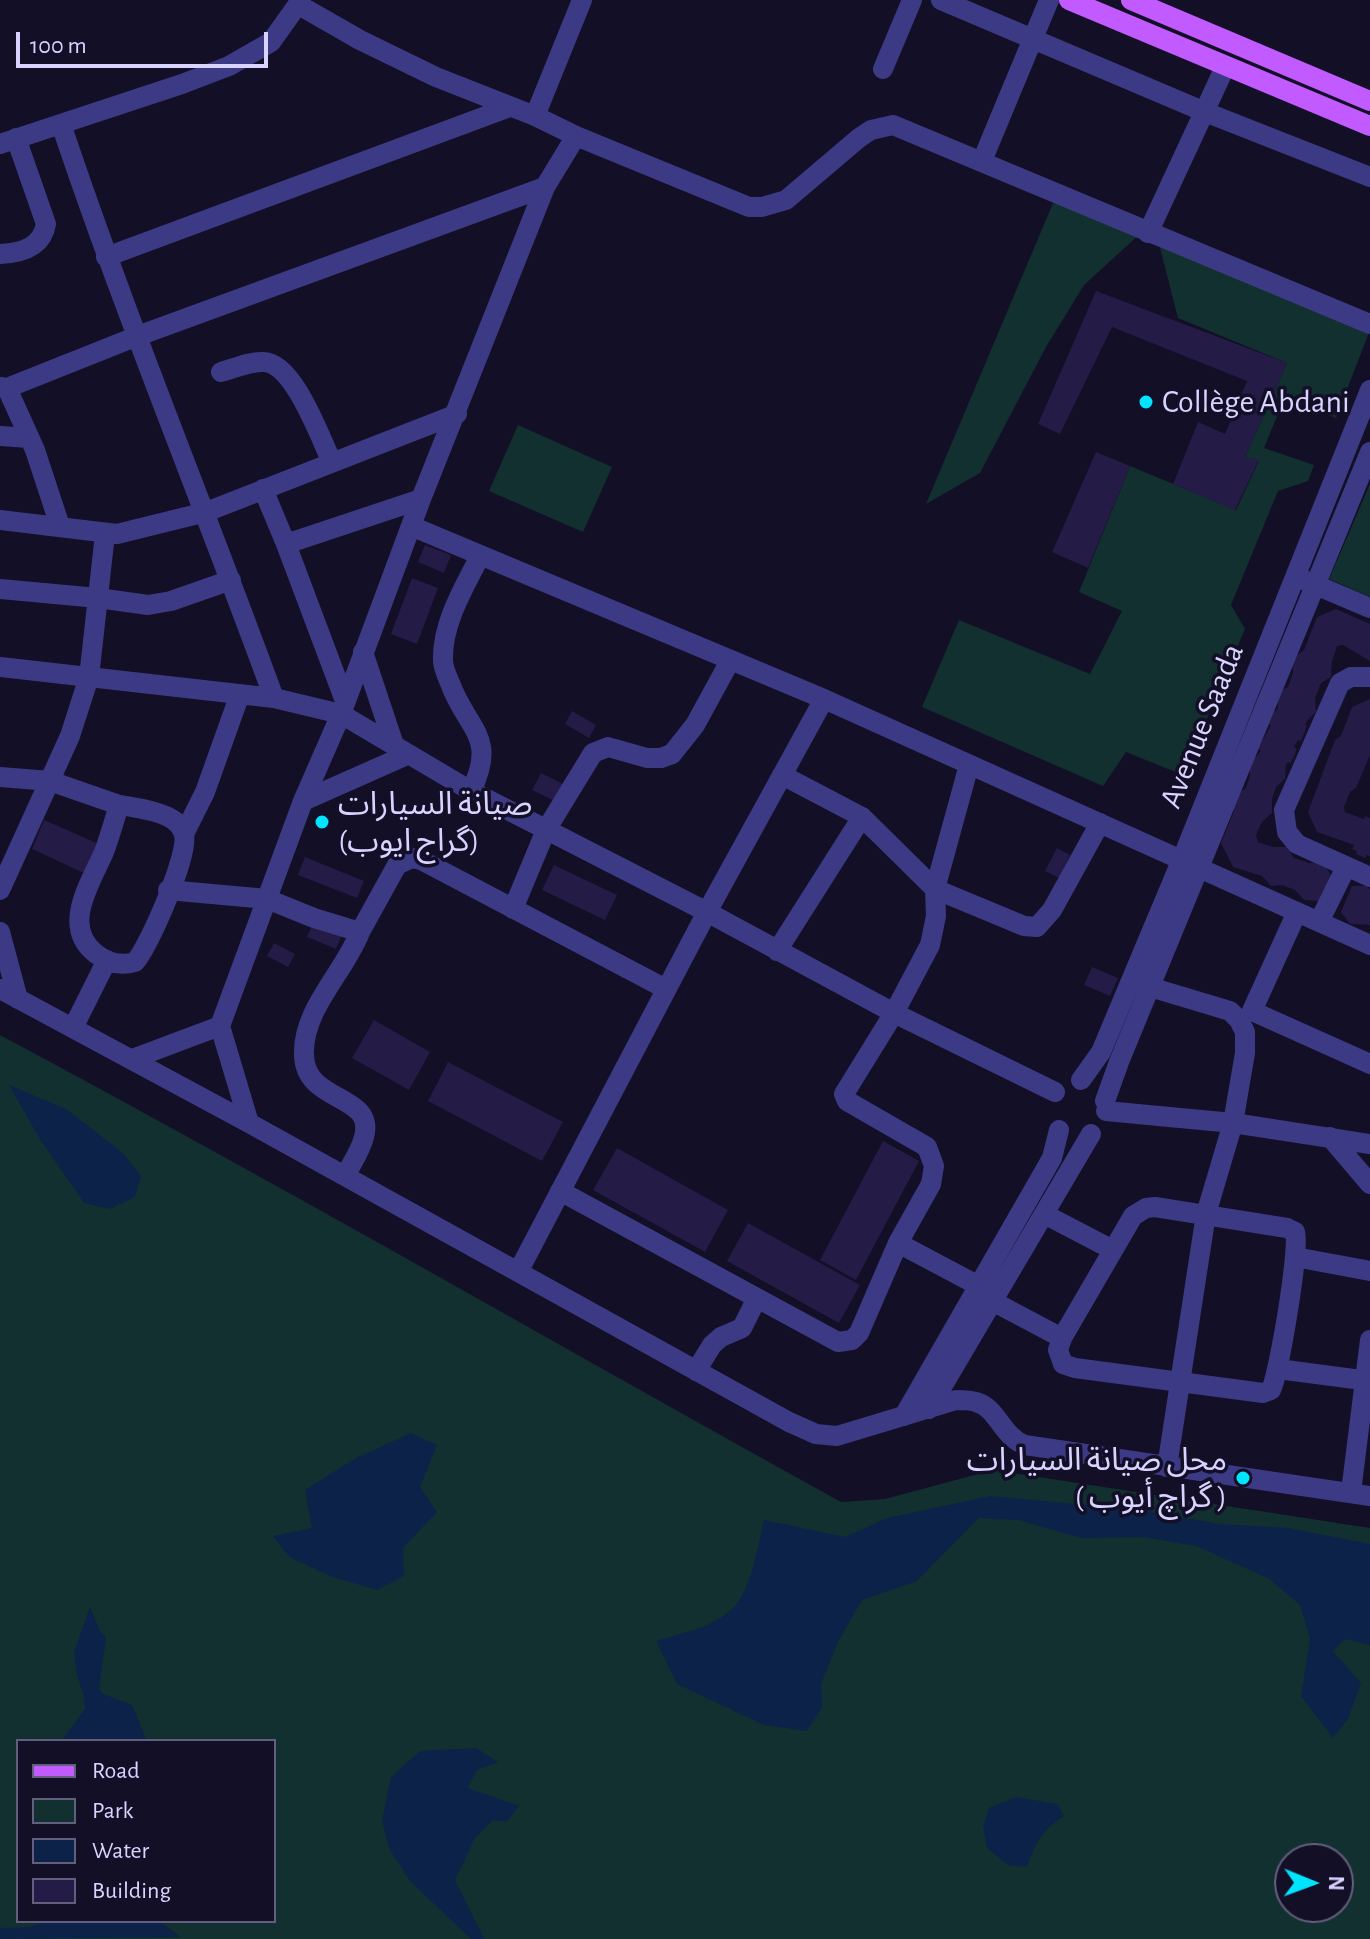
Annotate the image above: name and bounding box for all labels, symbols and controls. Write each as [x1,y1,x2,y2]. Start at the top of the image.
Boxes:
scale bar [20,16,272,66]
text: 100 m [30,34,87,58]
place label: Collège Abdani [1162,383,1350,421]
marker: Collège Abdani [1137,393,1155,411]
street label: Avenue Saada [1152,638,1252,814]
place label: صيانة السيارات (گراج ايوب) [338,785,532,860]
marker: صيانة السيارات (گراج ايوب) [313,813,331,831]
place label: محل صيانة السيارات ( گراچ أيوب ) [967,1441,1227,1516]
marker: محل صيانة السيارات ( گراچ أيوب ) [1234,1469,1252,1487]
legend [16,1739,276,1923]
text: Road [92,1759,140,1783]
text: Park [92,1799,133,1823]
text: Water [92,1839,149,1863]
north arrow [1274,1843,1354,1923]
text: N [1325,1876,1347,1891]
text: Building [92,1879,171,1903]

